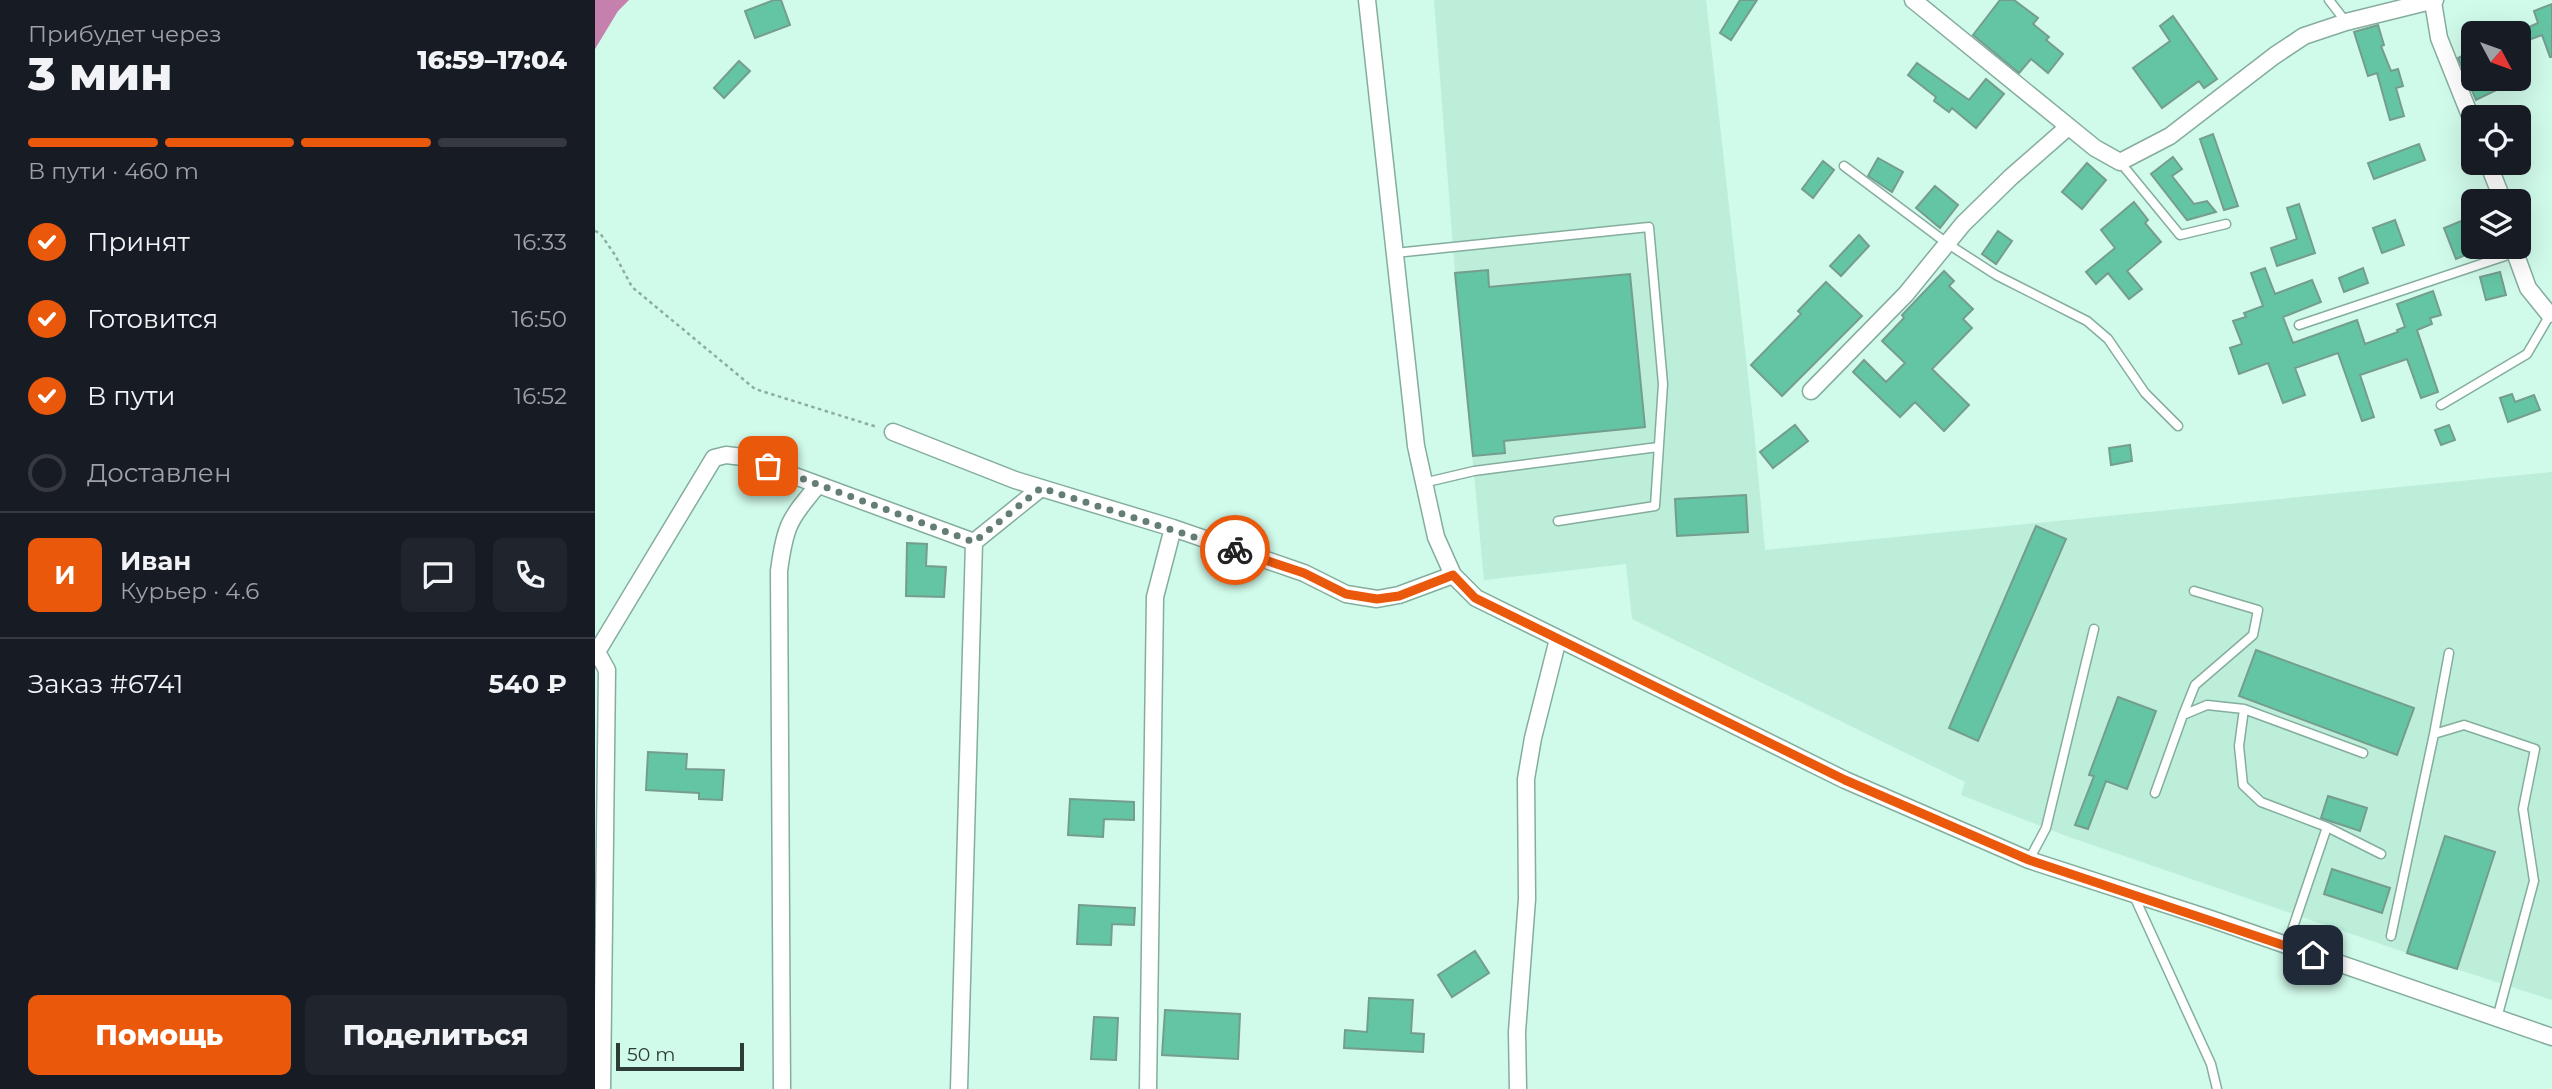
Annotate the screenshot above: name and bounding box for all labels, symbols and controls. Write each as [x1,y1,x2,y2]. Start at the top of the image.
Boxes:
text: Прибудет через [28,20,222,48]
north arrow [2461,21,2531,91]
map controls [2461,21,2531,259]
text: 16:59–17:04 [417,44,567,76]
text: 3 мин [28,45,172,102]
button: locate [2461,105,2531,175]
text: В пути · 460 m [28,157,199,185]
button: layers [2461,189,2531,259]
icon: check [28,223,66,261]
text: Принят [87,226,190,258]
text: 16:33 [514,228,567,256]
icon: check [28,300,66,338]
text: Готовится [87,303,218,335]
text: 16:50 [512,305,567,333]
icon: check [28,377,66,415]
text: В пути [87,380,176,412]
text: 16:52 [514,382,567,410]
pin [738,436,798,496]
icon: bag [749,447,787,485]
text: Доставлен [87,457,232,489]
courier [1200,515,1270,585]
icon: bike [1216,531,1254,569]
button: chat [401,538,475,612]
button: phone [493,538,567,612]
text: Иван [120,545,191,577]
text: И [54,559,76,591]
text: Курьер · 4.6 [120,577,259,605]
text: Заказ #6741 [28,668,183,700]
text: 540 ₽ [488,668,567,700]
pin [2283,925,2343,985]
icon: home [2294,936,2332,974]
button: Помощь [28,995,291,1075]
button: Поделиться [305,995,567,1075]
scale bar [616,1040,744,1072]
text: 50 m [627,1043,675,1066]

